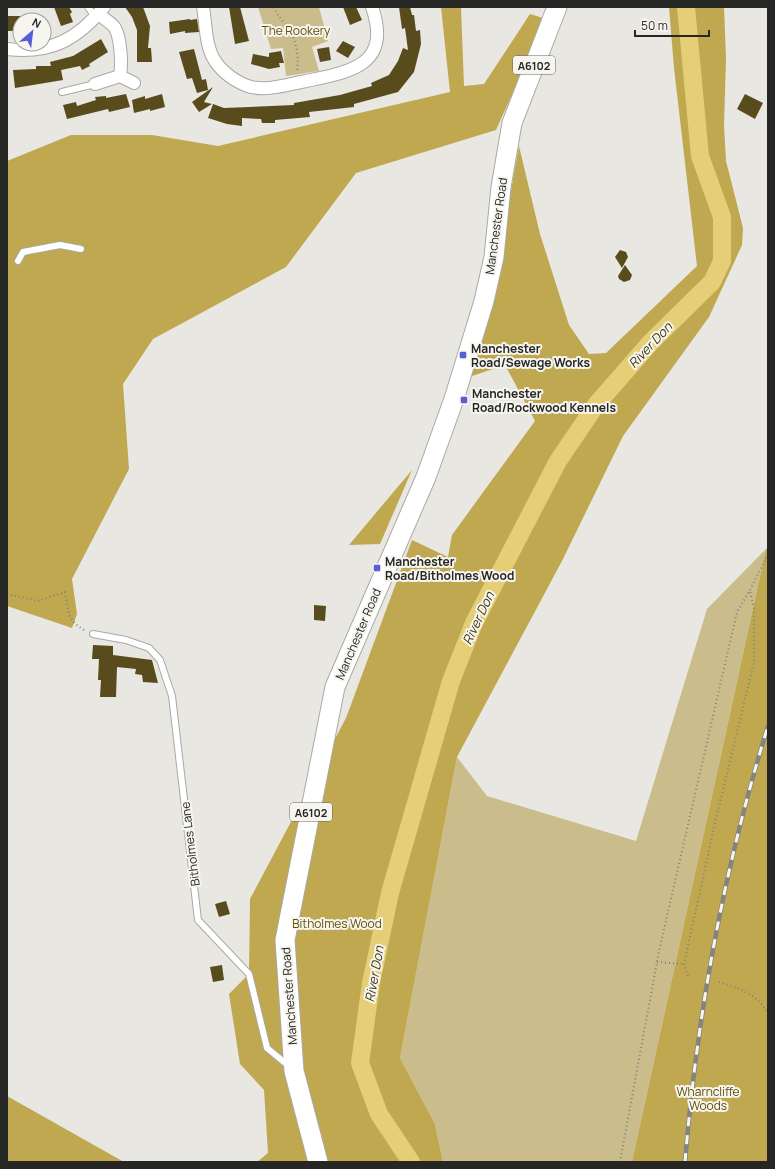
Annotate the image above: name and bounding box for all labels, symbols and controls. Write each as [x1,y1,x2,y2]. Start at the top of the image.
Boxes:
north arrow [12,12,52,52]
scale bar [635,12,709,38]
text: N [30,14,44,31]
text: 50 m [641,17,668,34]
park label: The Rookery [262,22,331,39]
road number: A6102 [513,56,555,74]
street label: Manchester Road [481,176,511,276]
water label: River Don [624,317,677,372]
place label: Manchester Road/Sewage Works [471,340,590,371]
marker: Manchester Road/Sewage Works [458,350,468,360]
place label: Manchester Road/Rockwood Kennels [472,385,616,416]
marker: Manchester Road/Rockwood Kennels [459,395,469,405]
place label: Manchester Road/Bitholmes Wood [385,553,514,584]
marker: Manchester Road/Bitholmes Wood [372,563,382,573]
street label: Manchester Road [331,586,385,682]
water label: River Don [458,587,499,647]
street label: Bitholmes Lane [176,801,204,887]
road number: A6102 [290,803,332,821]
park label: Bitholmes Wood [292,915,382,932]
water label: River Don [360,943,388,1003]
street label: Manchester Road [277,947,301,1045]
park label: Wharncliffe Woods [676,1083,740,1114]

